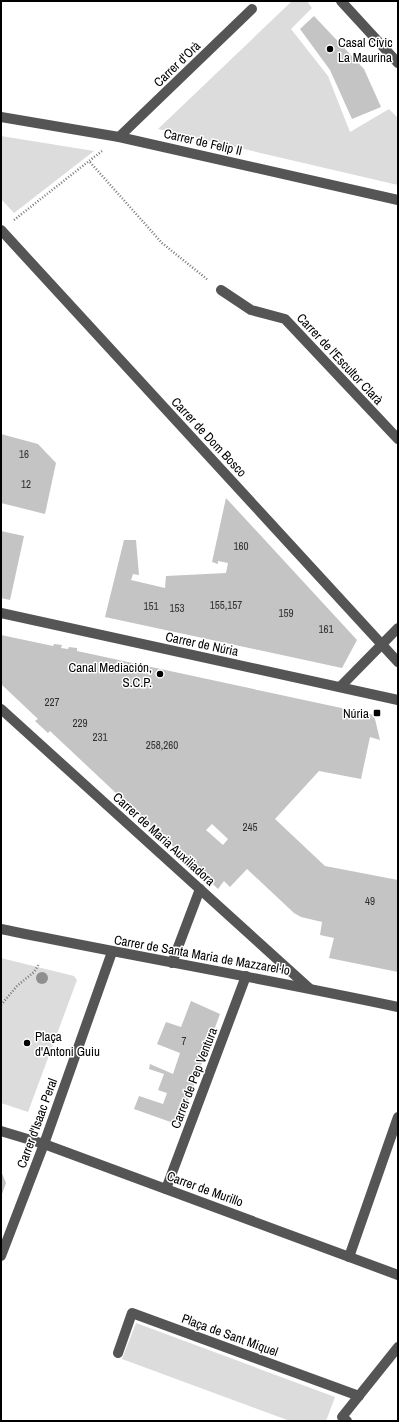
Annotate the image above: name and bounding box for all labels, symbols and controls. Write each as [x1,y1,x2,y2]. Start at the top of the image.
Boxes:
place label: Casal Cívic La Maurina [338,34,393,66]
street label: Carrer d'Orà [150,37,204,91]
marker: Casal Cívic La Maurina [325,44,335,54]
street label: Carrer de Felip II [162,125,244,159]
street label: Carrer de l'Escultor Clarà [293,310,387,408]
street label: Carrer de Dom Bosco [168,394,250,481]
house number: 16 [19,447,29,461]
house number: 12 [21,477,31,491]
house number: 160 [233,539,249,553]
house number: 155,157 [210,598,242,612]
house number: 151 [143,599,159,613]
house number: 153 [169,601,185,615]
house number: 159 [278,606,294,620]
house number: 161 [318,622,334,636]
street label: Carrer de Núria [164,628,240,660]
place label: Canal Mediación, S.C.P. [68,659,152,691]
marker: Canal Mediación, S.C.P. [155,669,165,679]
house number: 227 [44,695,60,709]
place label: Núria [343,705,369,722]
marker: Núria [372,708,382,718]
house number: 229 [72,716,88,730]
house number: 231 [92,730,108,744]
house number: 258,260 [146,738,178,752]
street label: Carrer de Maria Auxiliadora [109,789,219,889]
house number: 245 [242,820,258,834]
house number: 49 [365,894,375,908]
street label: Carrer de Santa Maria de Mazzarel·lo [113,931,291,979]
street label: Carrer de Pep Ventura [167,1025,221,1131]
place label: Plaça d'Antoni Guiu [35,1028,100,1060]
house number: 7 [181,1034,187,1048]
marker: Plaça d'Antoni Guiu [22,1038,32,1048]
street label: Carrer d'Isaac Peral [13,1076,61,1170]
street label: Carrer de Murillo [165,1167,246,1211]
street label: Plaça de Sant Miquel [179,1310,281,1360]

